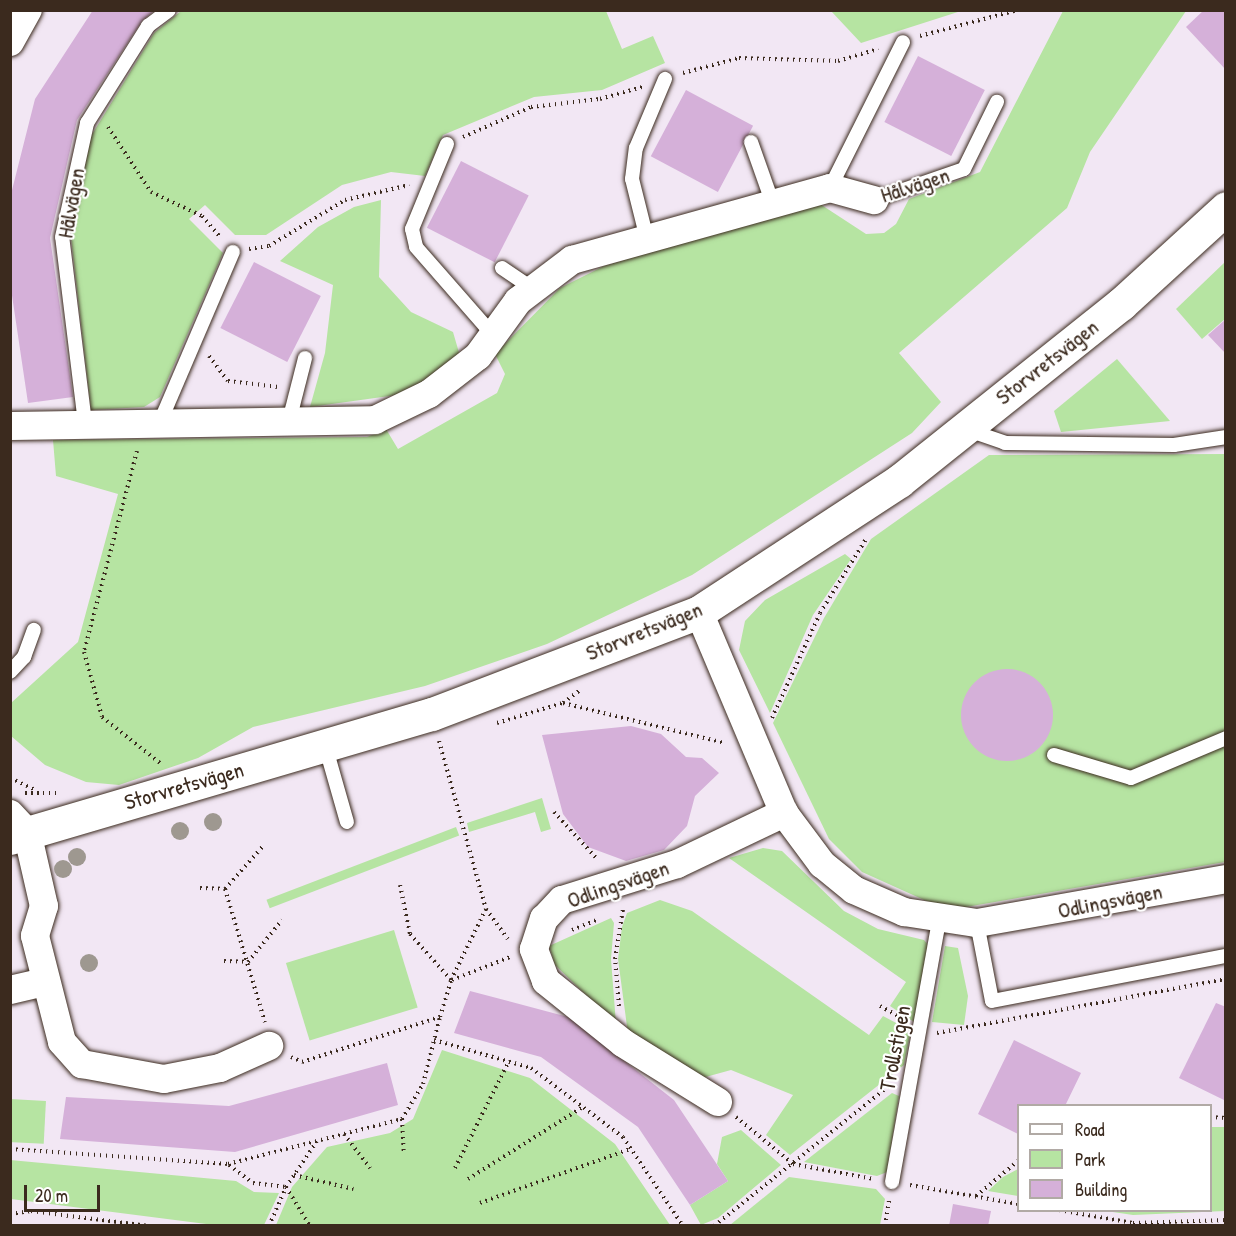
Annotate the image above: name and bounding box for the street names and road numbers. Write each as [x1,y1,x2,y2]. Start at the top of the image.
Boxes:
street label: Hålvägen [877,162,953,208]
street label: Hålvägen [52,166,90,240]
street label: Storvretsvägen [990,314,1104,410]
street label: Storvretsvägen [582,596,706,666]
street label: Storvretsvägen [121,756,247,816]
street label: Odlingsvägen [564,854,672,914]
street label: Odlingsvägen [1056,878,1164,924]
street label: Trollstigen [874,1003,916,1093]

